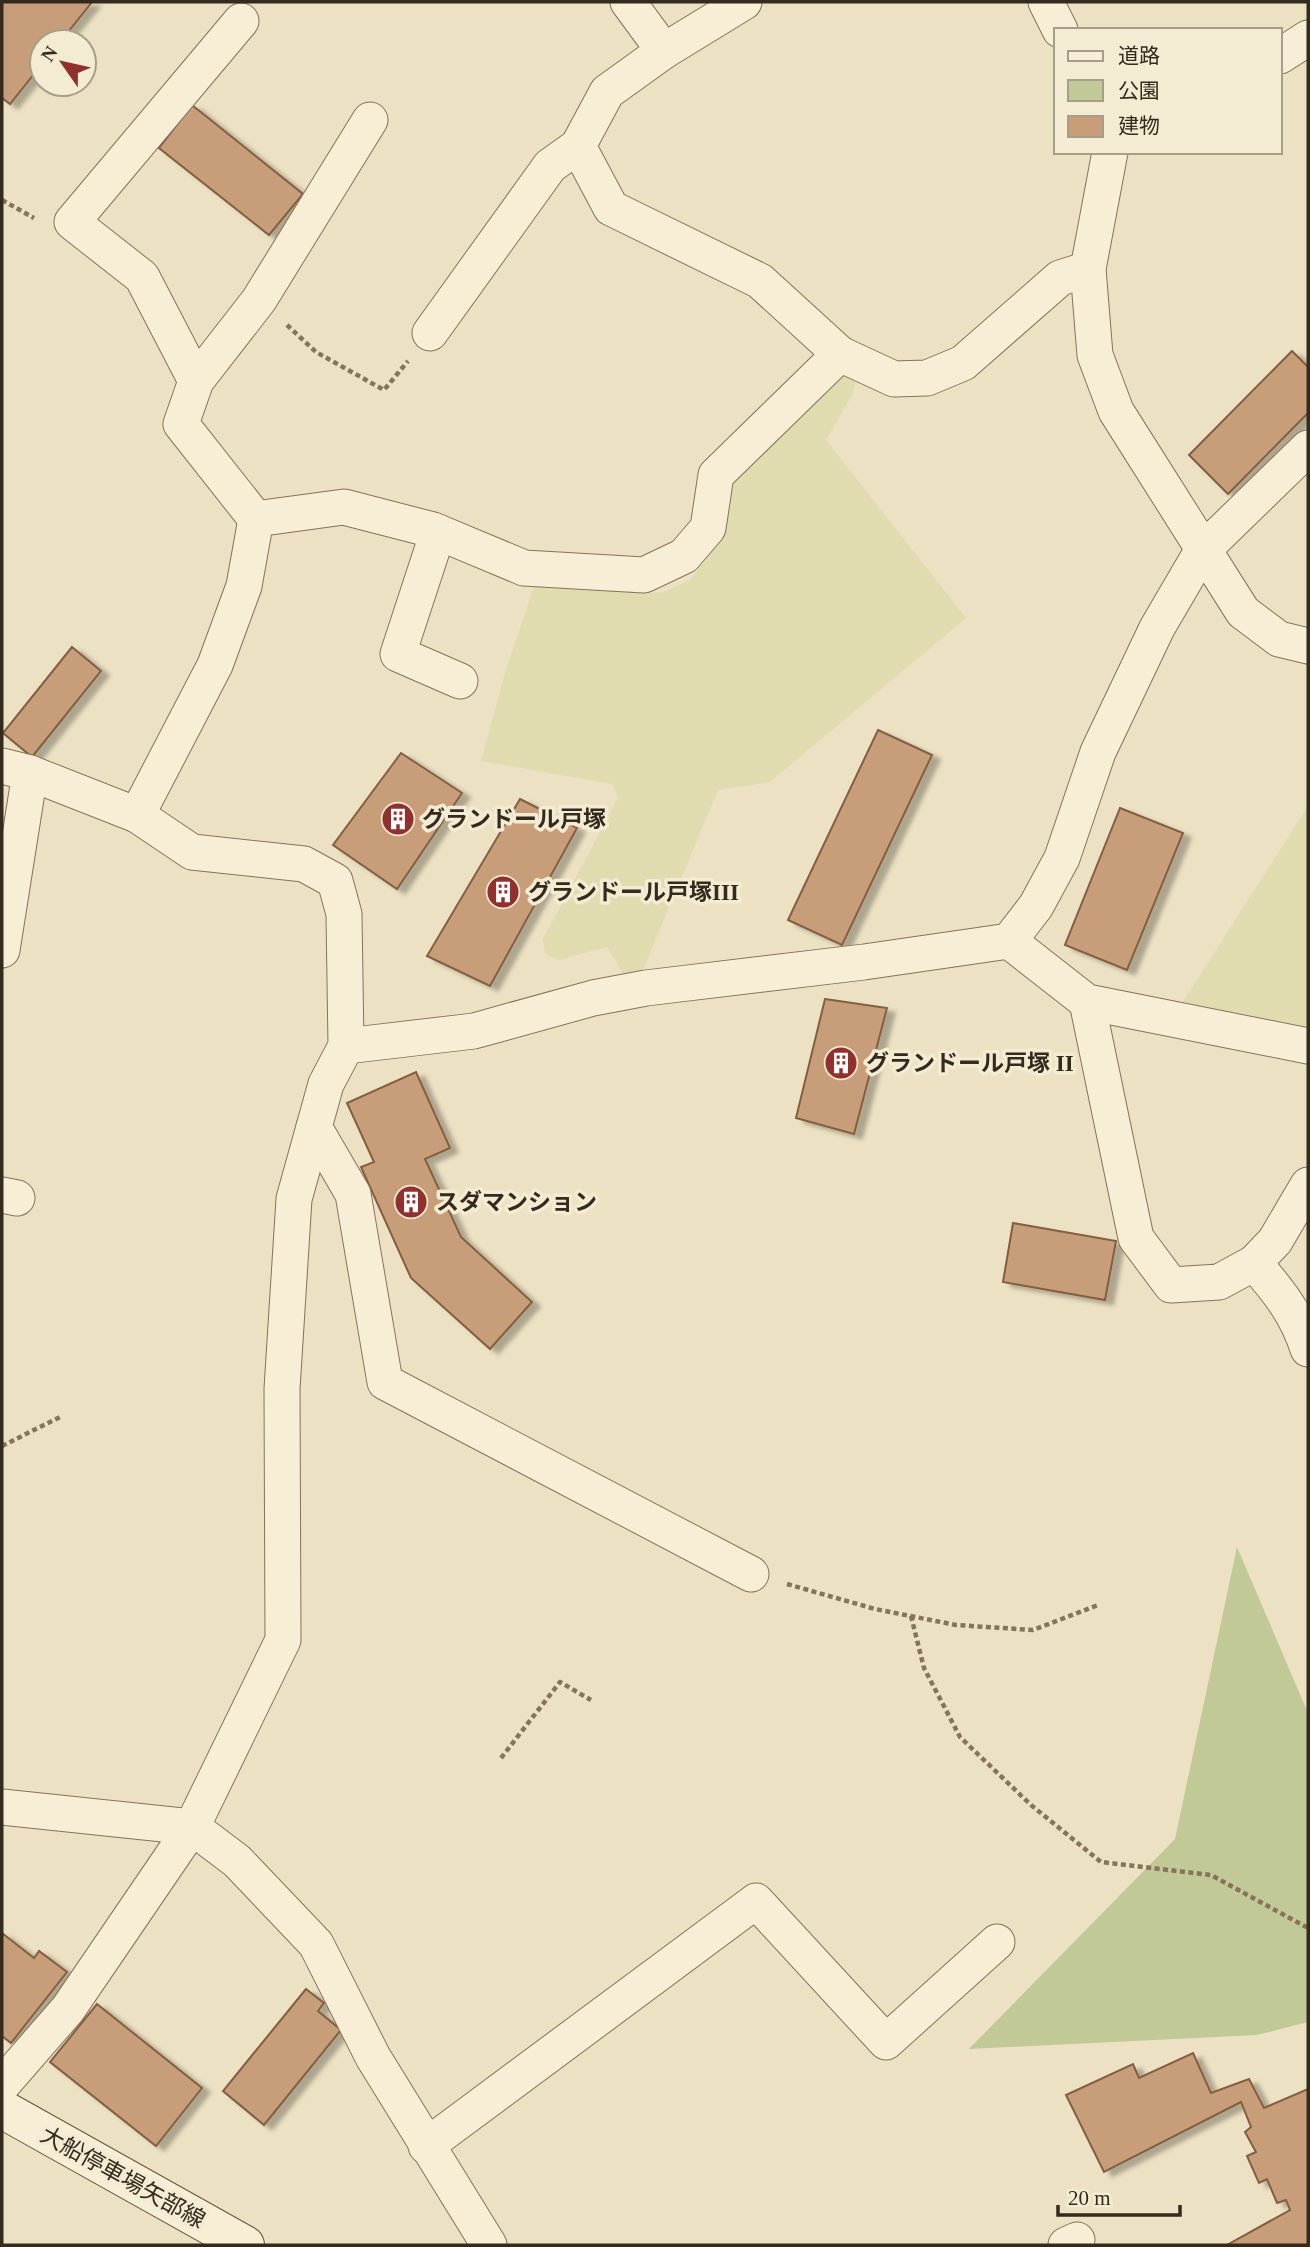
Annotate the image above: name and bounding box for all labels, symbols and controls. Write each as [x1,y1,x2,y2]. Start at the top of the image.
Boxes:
north arrow [28,28,98,98]
legend [1054,28,1282,154]
text: N [37,42,62,65]
text: 道路 [1118,44,1160,68]
text: 公園 [1118,79,1160,103]
text: 建物 [1118,114,1160,138]
building icon: グランドール戸塚 [379,800,417,838]
place label: グランドール戸塚 [422,807,606,832]
building icon: グランドール戸塚III [484,873,522,911]
place label: グランドール戸塚III [528,880,739,905]
building icon: グランドール戸塚 II [822,1044,860,1082]
place label: グランドール戸塚 II [866,1051,1074,1076]
building icon: スダマンション [392,1183,430,1221]
place label: スダマンション [436,1189,597,1215]
street label: 大船停車場矢部線 [36,2122,209,2233]
scale bar [1058,2174,1180,2218]
text: 20 m [1068,2186,1111,2210]

